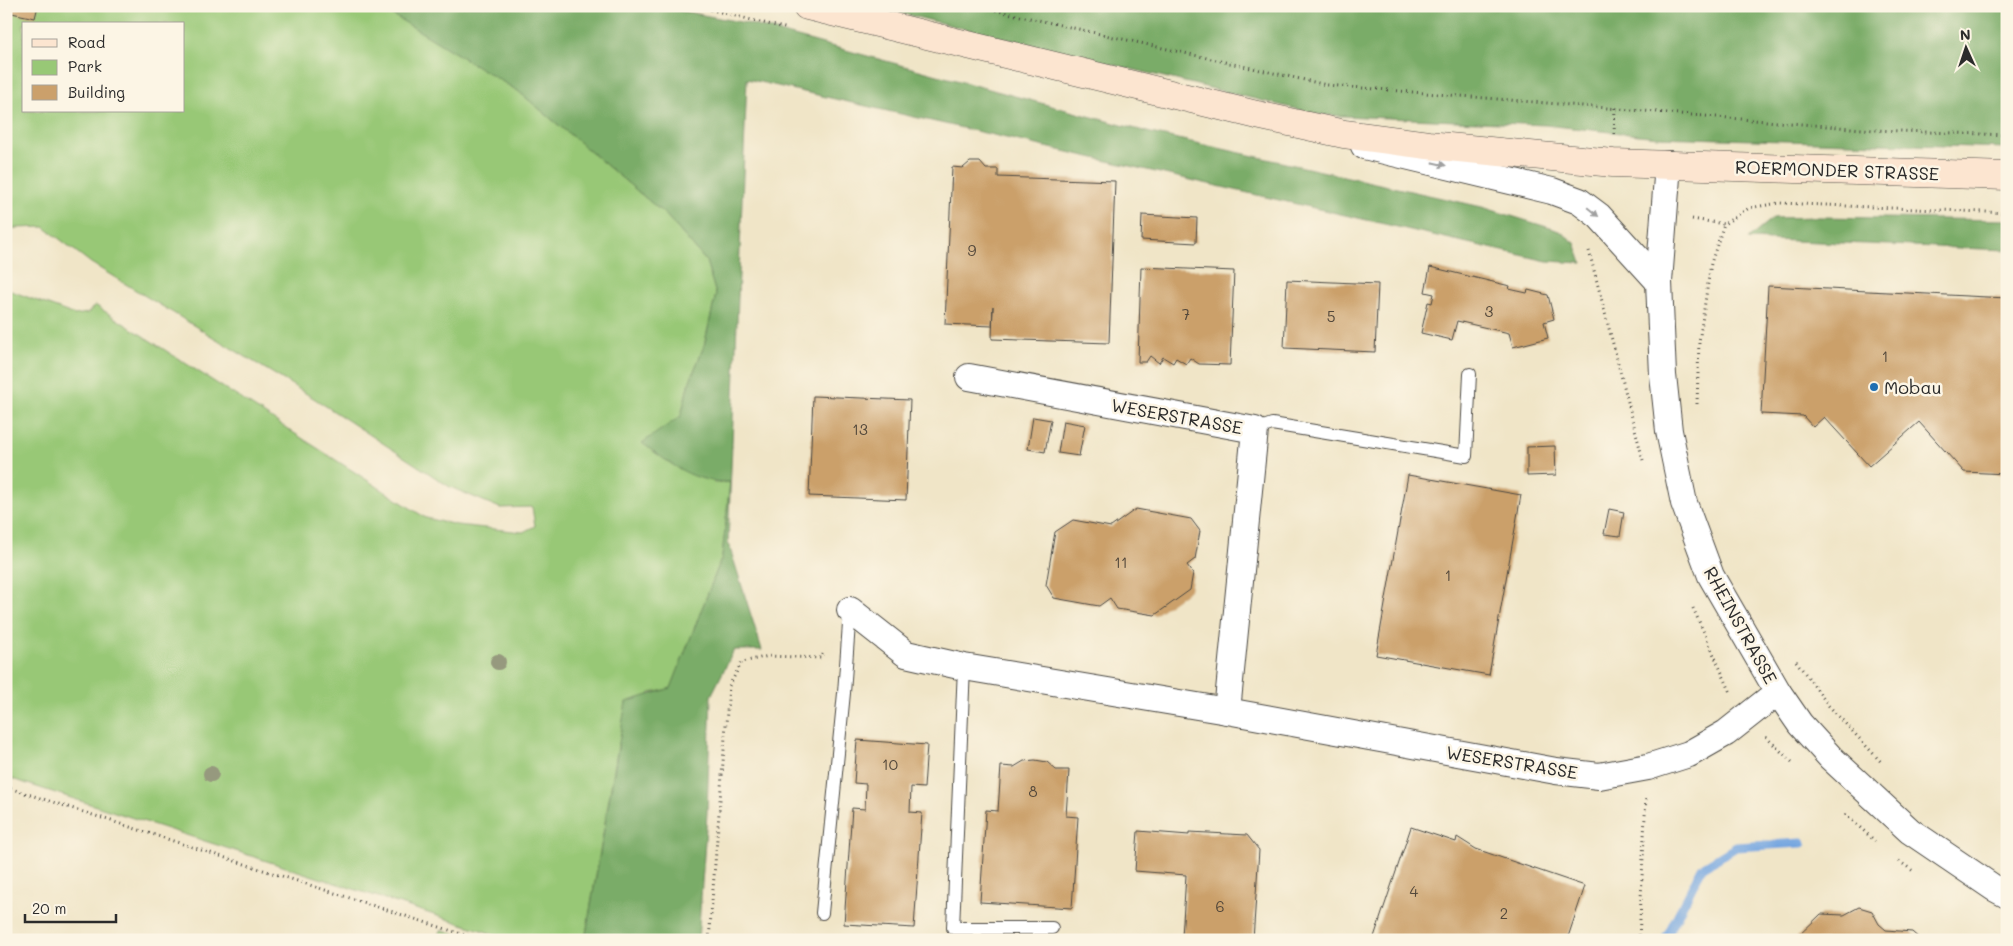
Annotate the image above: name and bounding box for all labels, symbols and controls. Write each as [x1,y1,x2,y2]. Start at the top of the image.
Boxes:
legend [22,22,185,112]
north arrow [1940,22,1990,72]
text: N [1959,25,1971,44]
text: Road [68,32,105,52]
text: Park [68,56,102,76]
text: Building [68,82,125,102]
street label: ROERMONDER STRASSE [1735,154,1939,186]
one-way arrow [1432,160,1447,168]
one-way arrow [1586,207,1600,217]
house number: 9 [968,240,977,260]
house number: 3 [1485,301,1494,321]
house number: 7 [1182,304,1190,324]
house number: 5 [1327,306,1335,326]
house number: 1 [1882,346,1888,366]
place label: Mobau [1884,375,1942,399]
marker: Mobau [1868,381,1880,393]
street label: WESERSTRASSE [1110,393,1244,439]
house number: 13 [852,419,868,439]
house number: 11 [1114,552,1128,572]
street label: RHEINSTRASSE [1699,562,1783,688]
house number: 1 [1445,565,1451,585]
street label: WESERSTRASSE [1445,740,1579,784]
house number: 10 [882,754,898,774]
house number: 8 [1028,781,1038,801]
house number: 4 [1410,881,1419,901]
scale bar [25,891,116,923]
house number: 6 [1215,896,1225,916]
text: 20 m [32,898,66,918]
house number: 2 [1500,903,1508,923]

